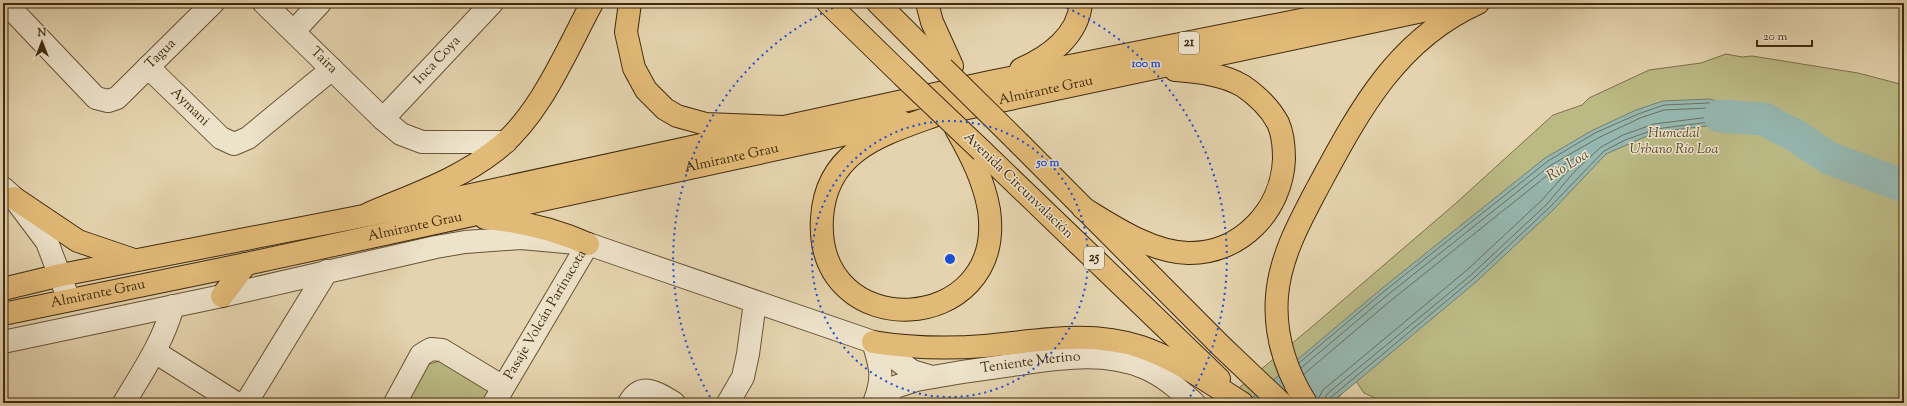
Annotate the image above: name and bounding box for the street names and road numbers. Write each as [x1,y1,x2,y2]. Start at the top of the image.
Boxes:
street label: Inca Coya [410,32,466,89]
road number: 21 [1179,32,1199,54]
street label: Tagua [141,34,181,74]
street label: Taira [305,43,342,79]
street label: Almirante Grau [997,71,1095,111]
street label: Aymani [165,84,214,131]
street label: Avenida Circunvalación [958,128,1078,244]
street label: Almirante Grau [683,139,781,179]
street label: Almirante Grau [366,207,464,247]
street label: Pasaje Volcán Parinacota [500,246,592,384]
road number: 25 [1084,247,1104,269]
street label: Almirante Grau [49,275,147,314]
street label: Teniente Merino [979,347,1081,379]

